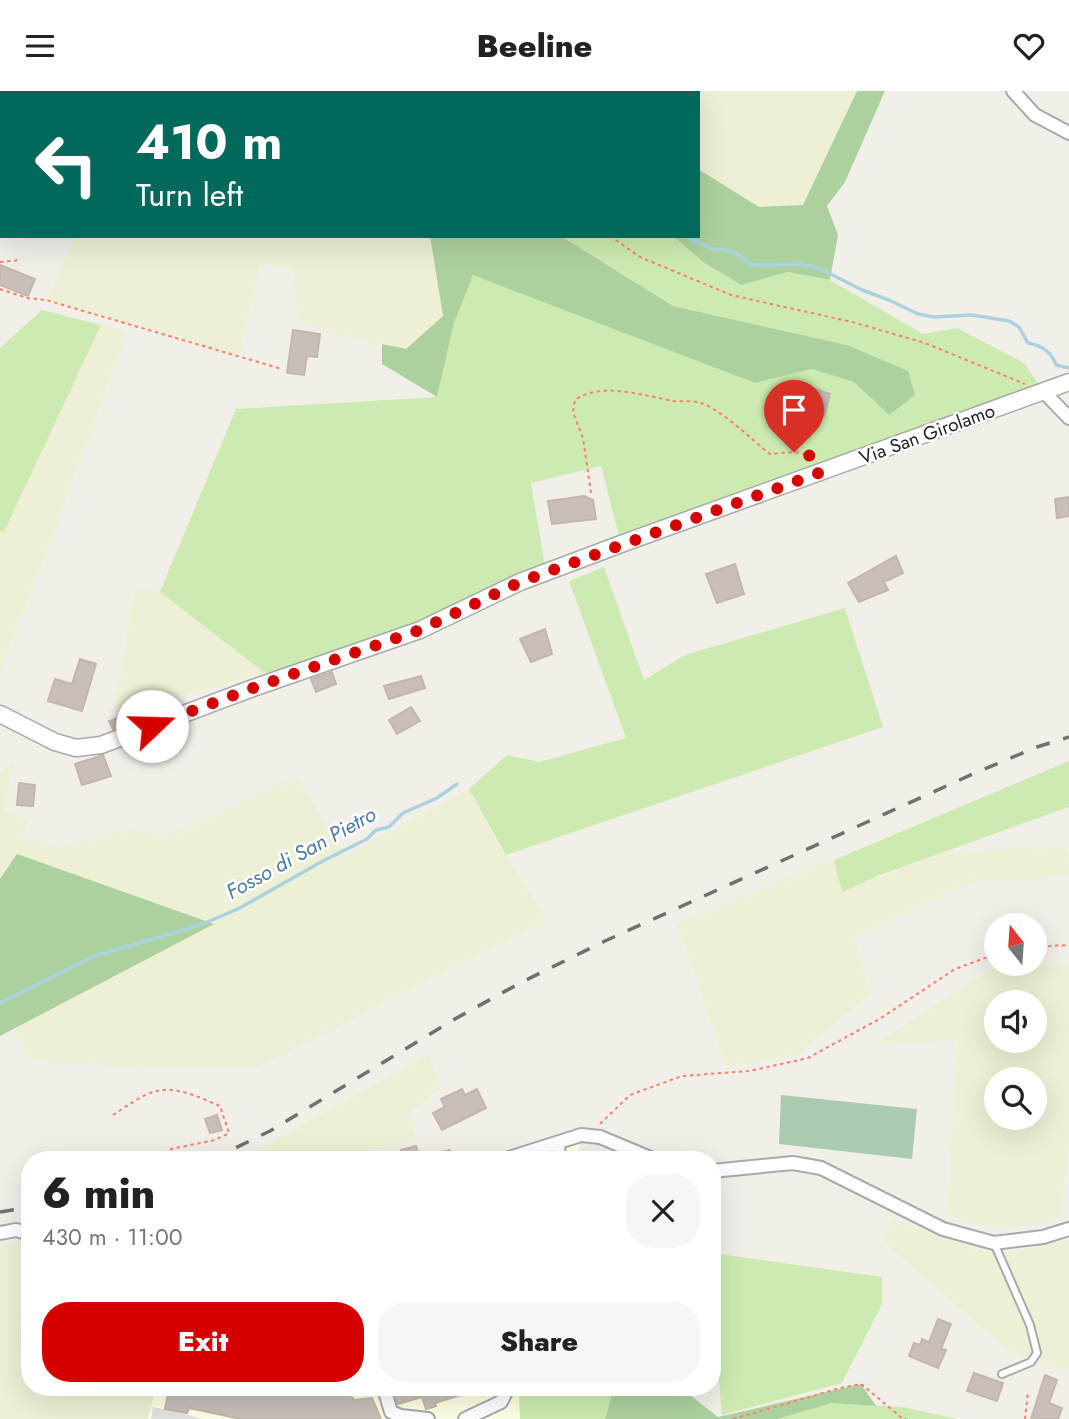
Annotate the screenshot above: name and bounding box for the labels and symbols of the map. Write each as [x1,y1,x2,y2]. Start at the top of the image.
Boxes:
pin [764,380,824,452]
street label: Via San Girolamo [855,397,999,471]
position arrow [115,689,189,763]
water label: Fosso di San Pietro [221,799,381,907]
north arrow [984,913,1046,977]

